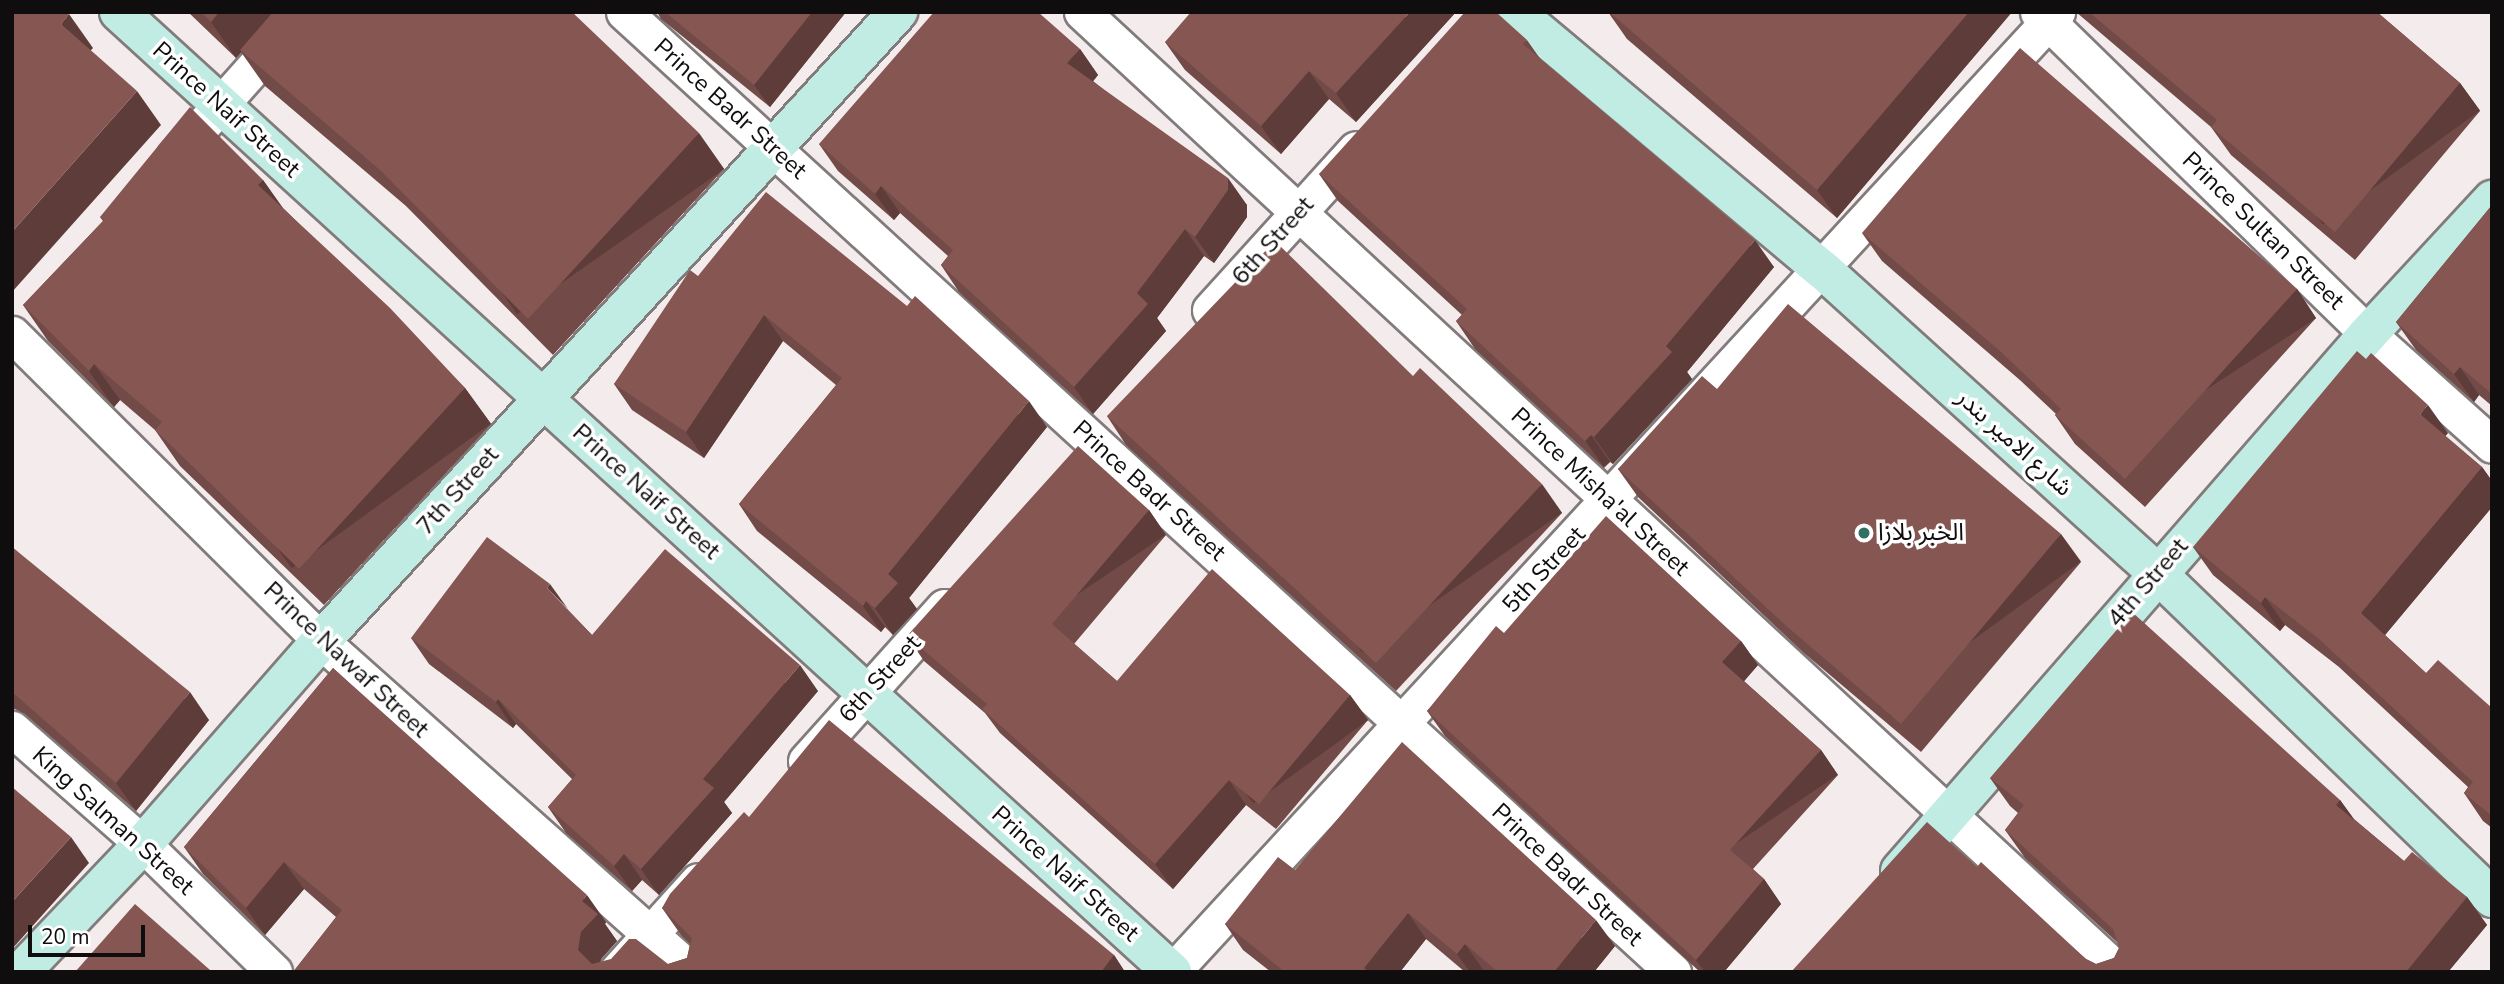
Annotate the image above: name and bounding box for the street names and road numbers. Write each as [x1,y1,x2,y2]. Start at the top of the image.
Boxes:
street label: Prince Badr Street [648,33,812,185]
street label: Prince Naif Street [146,36,306,184]
street label: Prince Sultan Street [2176,146,2350,316]
street label: 6th Street [1226,191,1320,291]
street label: شارع الامير بندر [1950,383,2078,503]
street label: Prince Misha'al Street [1505,402,1695,582]
street label: Prince Badr Street [1067,415,1231,567]
street label: Prince Naif Street [566,418,726,566]
street label: 7th Street [411,441,505,541]
street label: 5th Street [1497,521,1591,619]
street label: 4th Street [2102,533,2194,633]
street label: Prince Nawaf Street [257,576,435,744]
street label: 6th Street [833,629,927,729]
street label: King Salman Street [26,741,200,901]
street label: Prince Badr Street [1486,798,1648,952]
street label: Prince Naif Street [985,800,1145,948]

